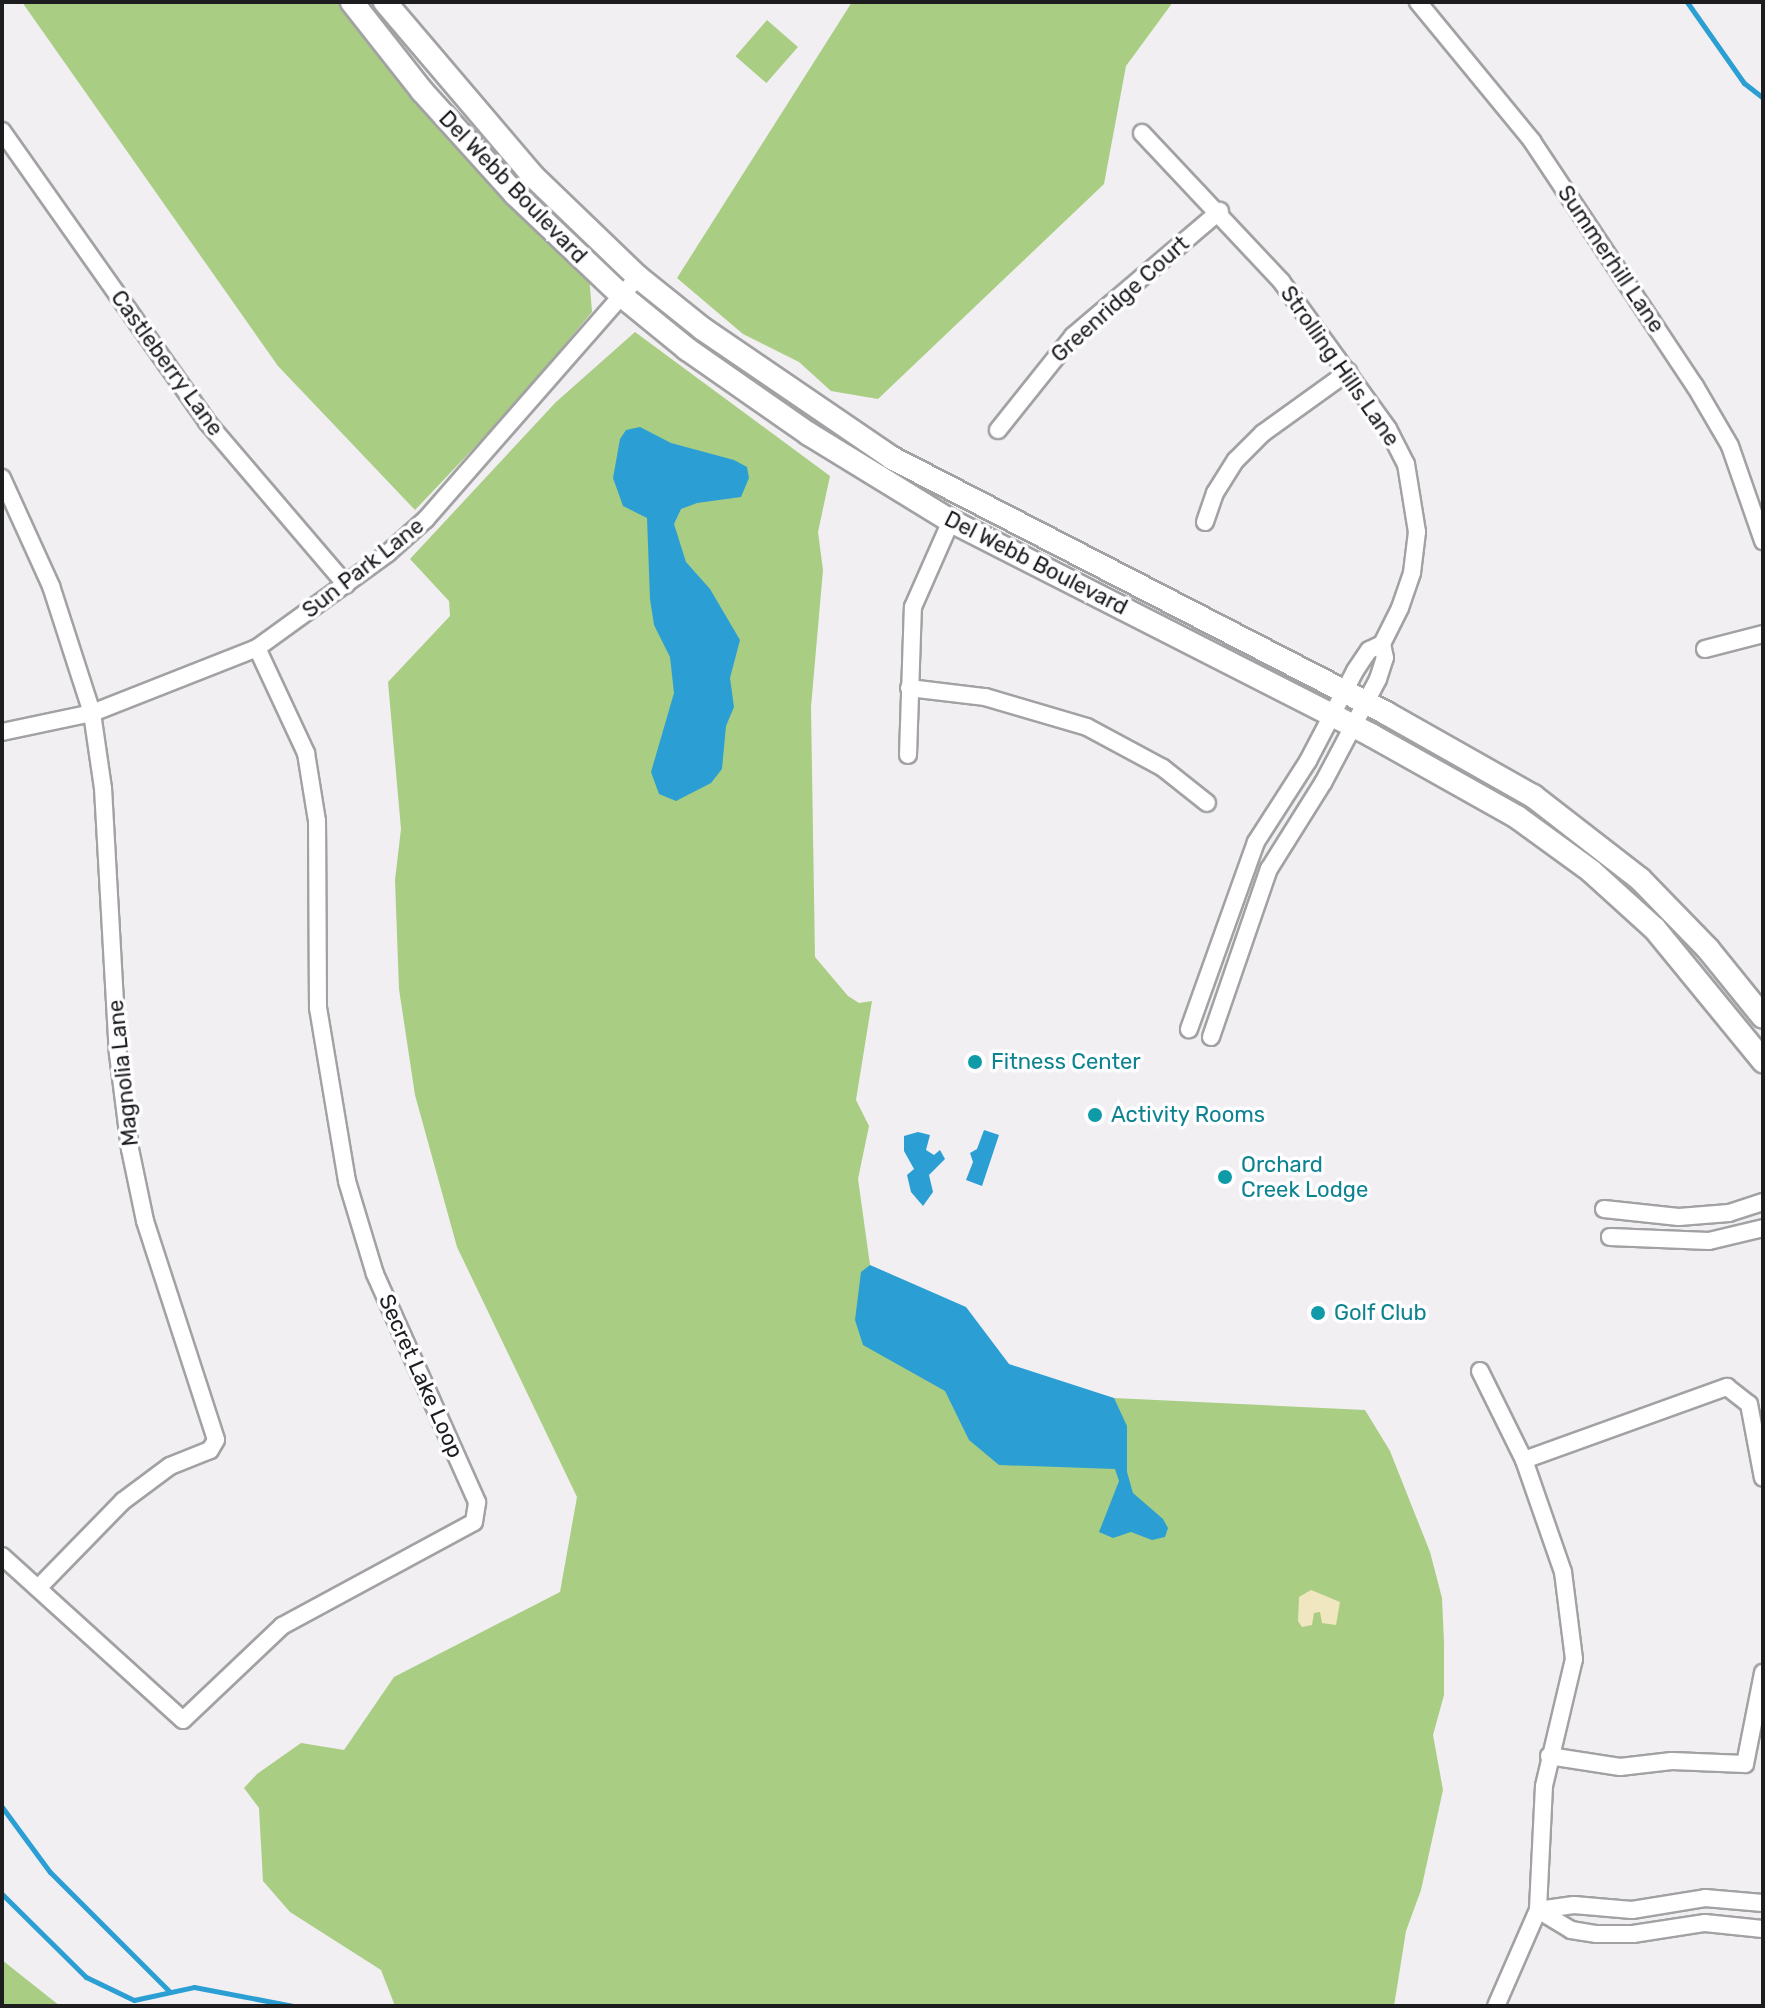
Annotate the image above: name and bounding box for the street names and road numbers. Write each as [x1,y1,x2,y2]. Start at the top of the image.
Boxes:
street label: Del Webb Boulevard [433,105,593,269]
street label: Summerhill Lane [1552,180,1670,338]
street label: Greenridge Court [1046,230,1194,368]
street label: Strolling Hills Lane [1275,281,1405,451]
street label: Castleberry Lane [105,285,229,441]
street label: Del Webb Boulevard [940,505,1132,621]
street label: Sun Park Lane [297,512,429,624]
street label: Magnolia Lane [102,998,144,1148]
street label: Secret Lake Loop [373,1290,469,1462]

